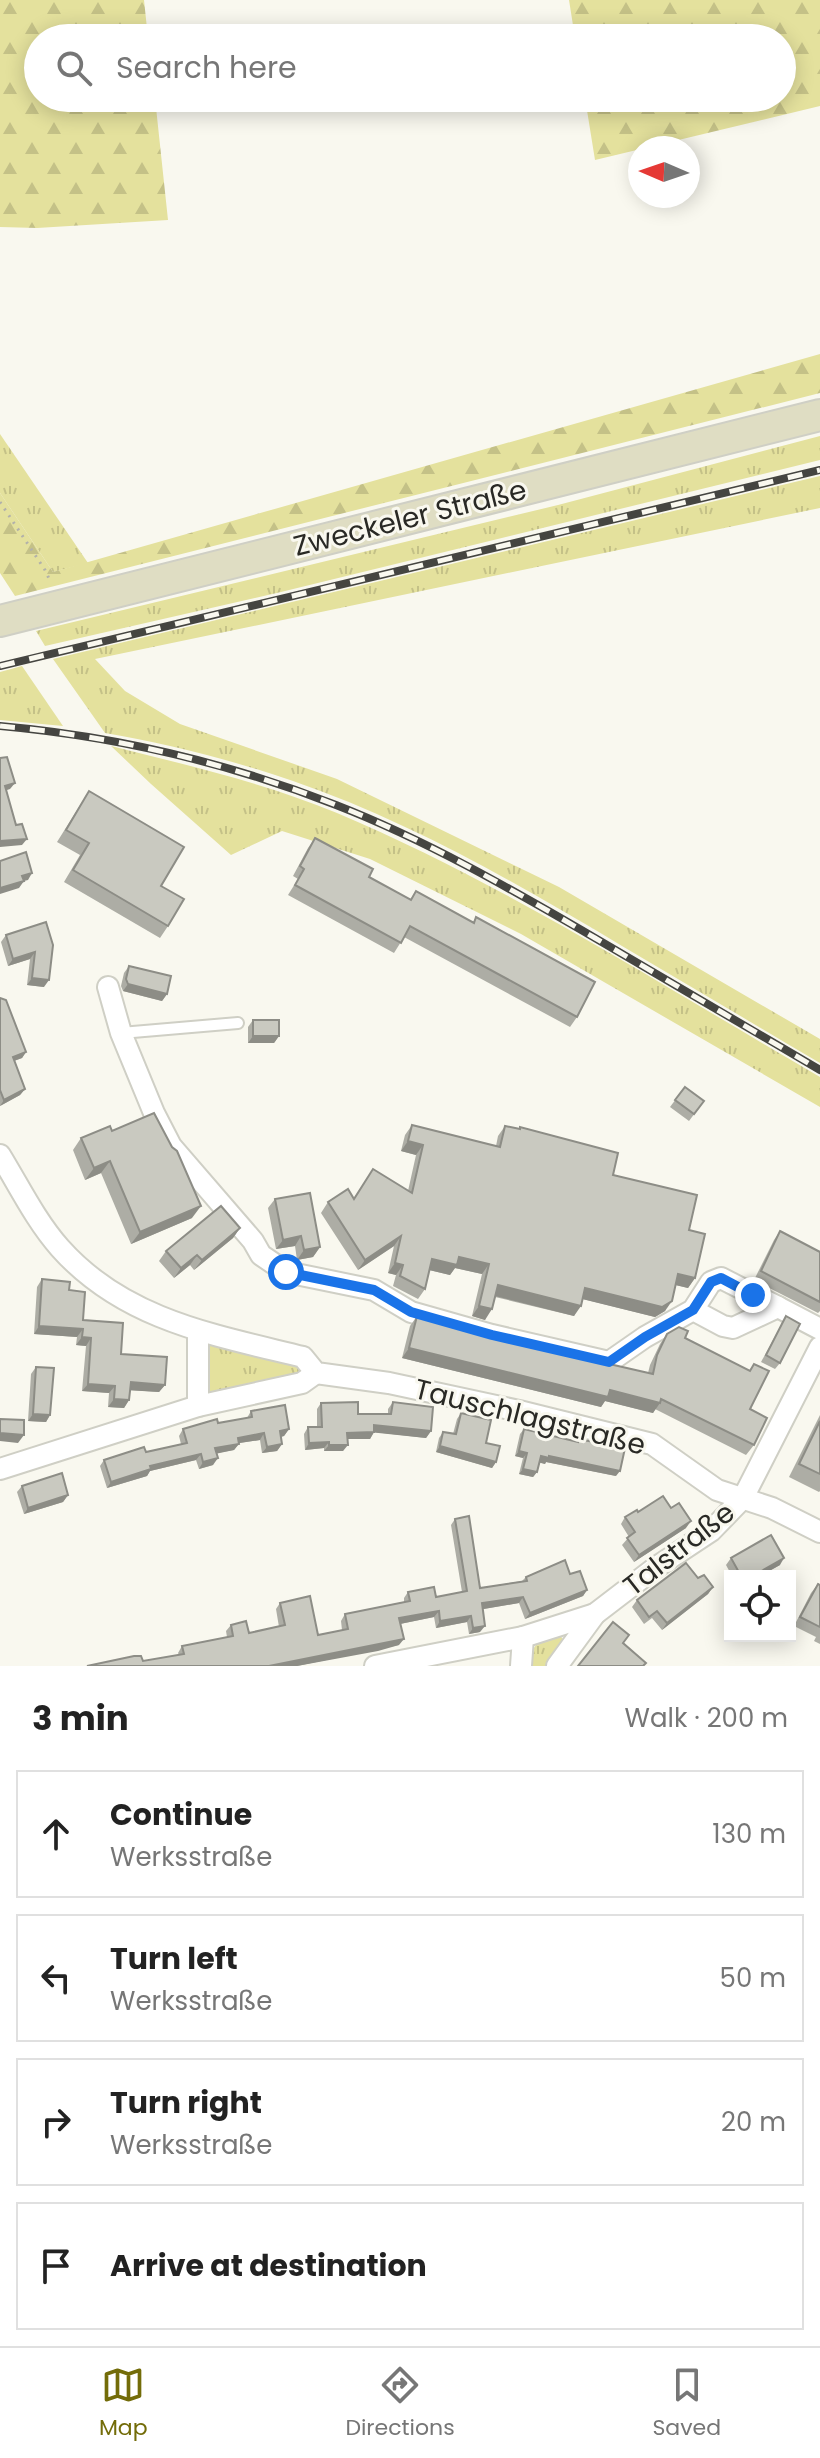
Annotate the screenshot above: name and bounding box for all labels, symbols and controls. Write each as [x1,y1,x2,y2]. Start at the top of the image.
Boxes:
search box [24,24,796,112]
icon: search [52,46,96,90]
text: Search here [116,46,297,89]
north arrow [628,136,700,208]
street label: Zweckeler Straße [289,470,531,566]
route start [268,1254,304,1290]
route end [735,1277,771,1313]
street label: Tauschlagstraße [410,1369,650,1465]
street label: Talstraße [615,1493,743,1605]
map controls [724,1570,796,1642]
button: locate [724,1570,796,1642]
text: 3 min [32,1694,129,1742]
text: Walk · 200 m [625,1700,788,1736]
text: Continue [110,1793,252,1836]
icon: ahead [34,1812,78,1856]
text: 130 m [712,1816,786,1852]
text: Werksstraße [110,1839,272,1875]
text: Turn left [110,1937,238,1980]
icon: left [34,1956,78,2000]
text: 50 m [720,1960,786,1996]
text: Werksstraße [110,1983,272,2019]
text: Turn right [110,2081,262,2124]
icon: right [34,2100,78,2144]
text: 20 m [721,2104,786,2140]
text: Werksstraße [110,2127,272,2163]
icon: arrive [34,2244,78,2288]
text: Arrive at destination [110,2244,427,2287]
tab: Map [99,2363,148,2444]
tab: Directions [345,2363,455,2444]
tab: Saved [652,2363,721,2444]

